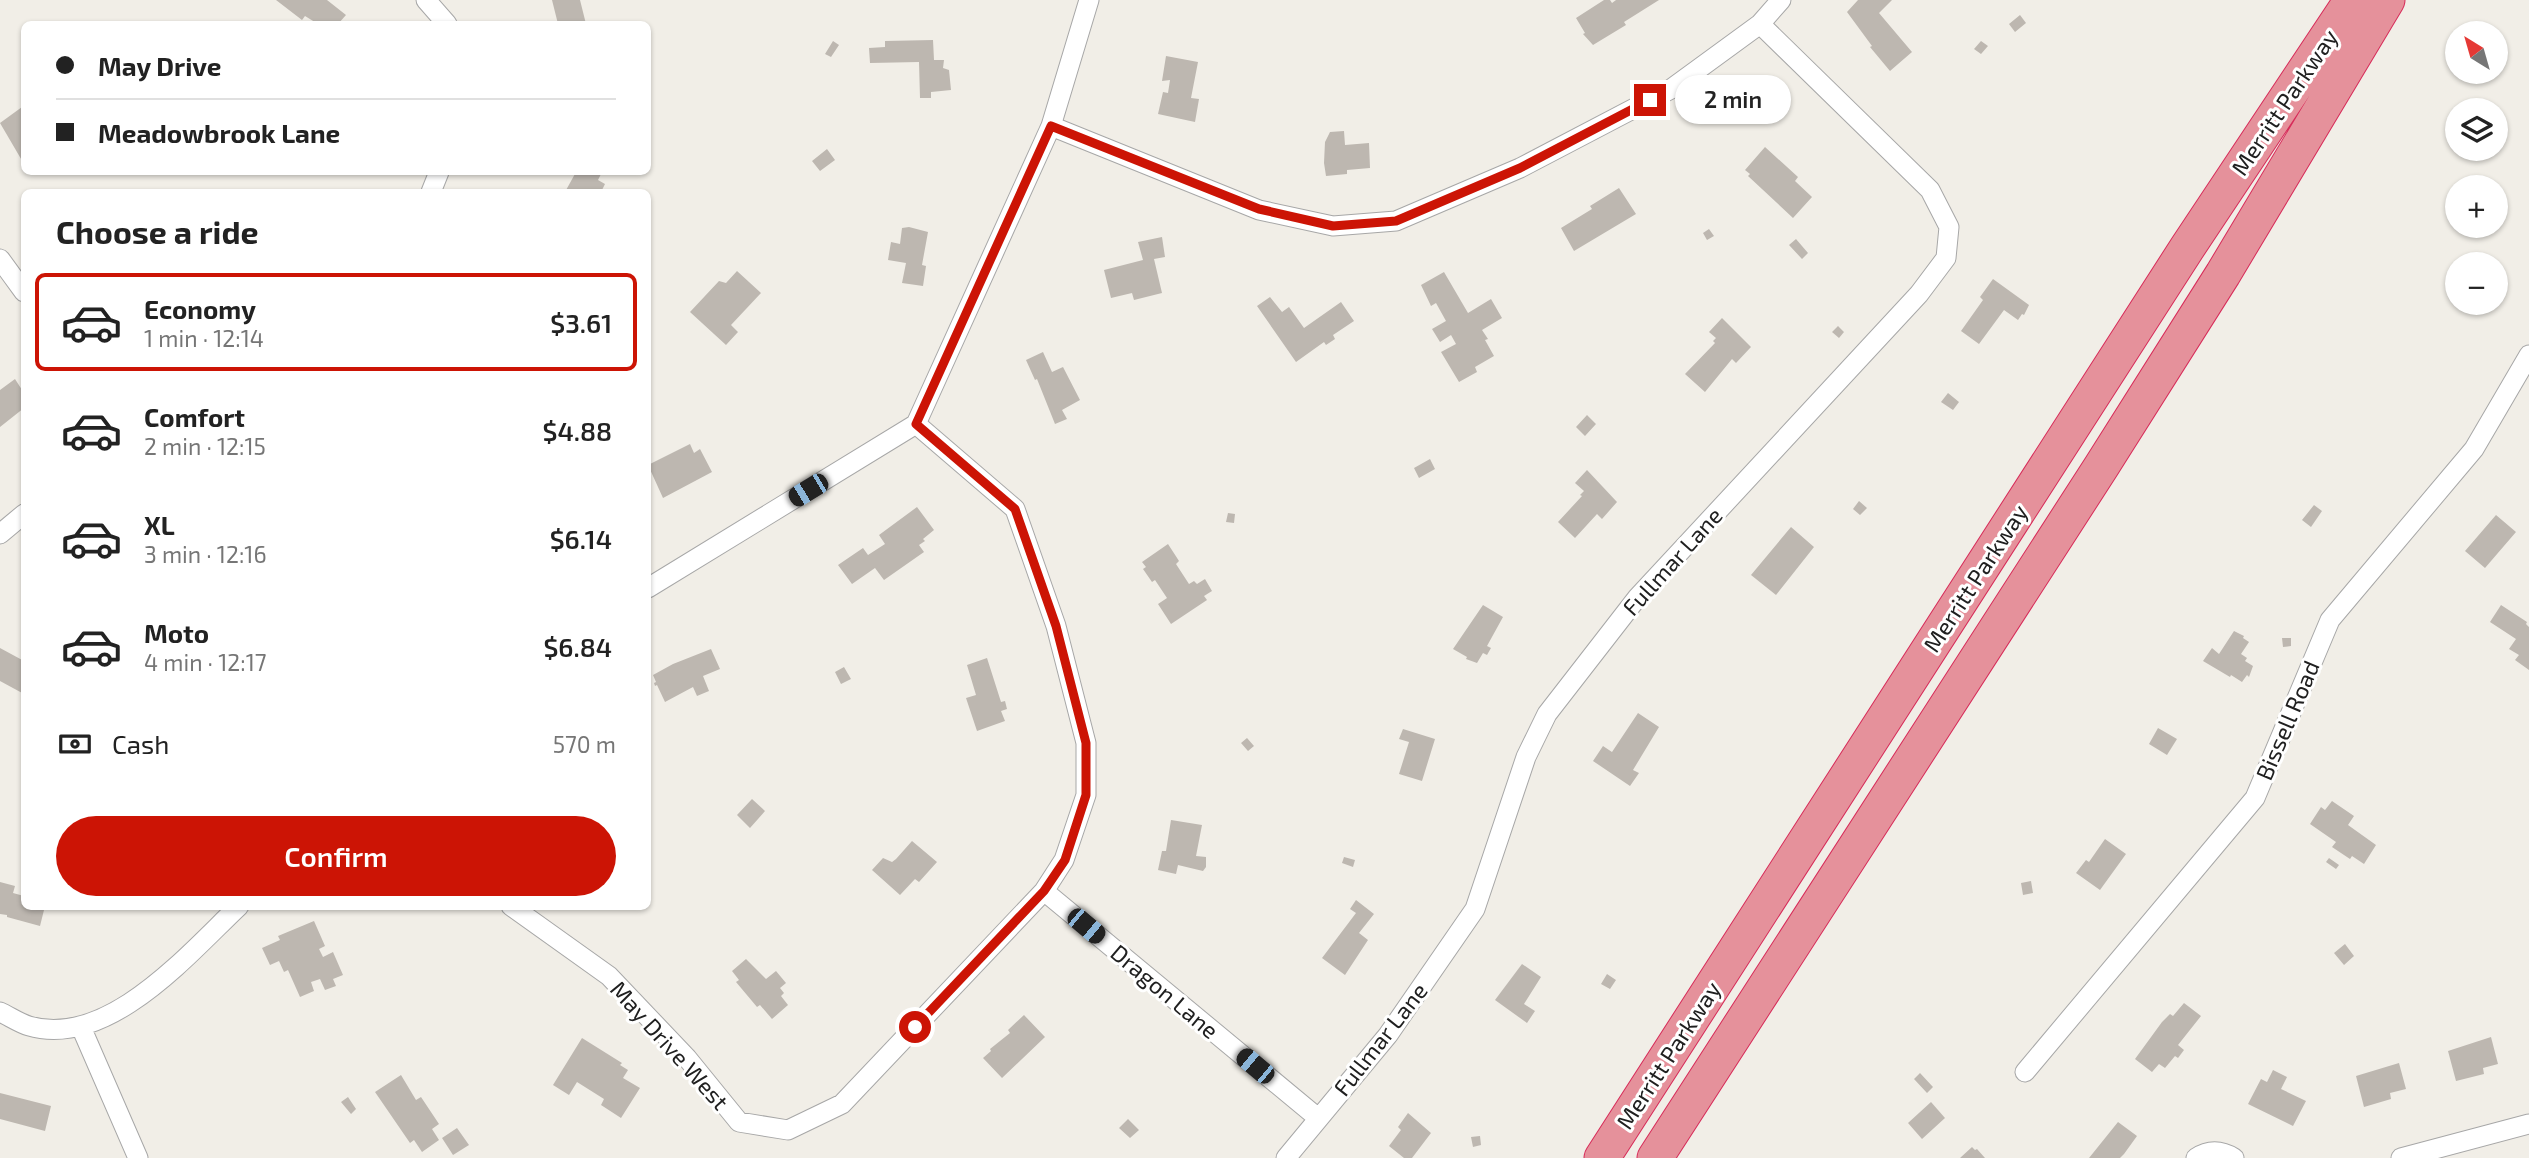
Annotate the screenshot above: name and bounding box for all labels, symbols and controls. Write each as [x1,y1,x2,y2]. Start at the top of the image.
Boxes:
north arrow [2445,21,2508,84]
map controls [2445,21,2508,315]
street label: Merritt Parkway [2225,24,2343,180]
text: May Drive [98,50,221,81]
callout: 2 min [1674,76,1790,124]
route end [1634,84,1666,116]
text: 2 min [1704,85,1762,113]
button: layers [2445,98,2508,161]
text: Meadowbrook Lane [98,117,340,148]
button: + [2445,175,2508,238]
text: Choose a ride [56,212,259,250]
button: − [2445,252,2508,315]
icon: car [60,291,123,354]
text: Economy [144,293,256,324]
text: $3.61 [550,307,612,338]
text: 1 min · 12:14 [144,324,264,352]
icon: car [60,399,123,462]
text: Comfort [144,401,245,432]
text: $4.88 [543,415,612,446]
text: 2 min · 12:15 [144,432,266,460]
car [785,470,832,510]
street label: Merritt Parkway [1917,499,2033,657]
street label: Fullmar Lane [1616,501,1728,621]
icon: car [60,507,123,570]
text: XL [144,509,175,540]
text: $6.14 [550,523,612,554]
text: 3 min · 12:16 [144,540,267,568]
icon: car [60,615,123,678]
text: Moto [144,617,209,648]
text: $6.84 [543,631,612,662]
text: 4 min · 12:17 [144,648,267,676]
street label: Bissell Road [2249,656,2325,784]
icon: cash [56,725,94,763]
text: Cash [112,728,169,759]
text: 570 m [553,730,616,758]
button: Confirm [56,816,616,896]
car [1064,904,1109,948]
street label: Dragon Lane [1106,938,1224,1044]
street label: May Drive West [605,975,735,1115]
street label: Merritt Parkway [1610,976,1726,1134]
street label: Fullmar Lane [1327,977,1433,1101]
route start [899,1011,931,1043]
car [1233,1044,1278,1088]

